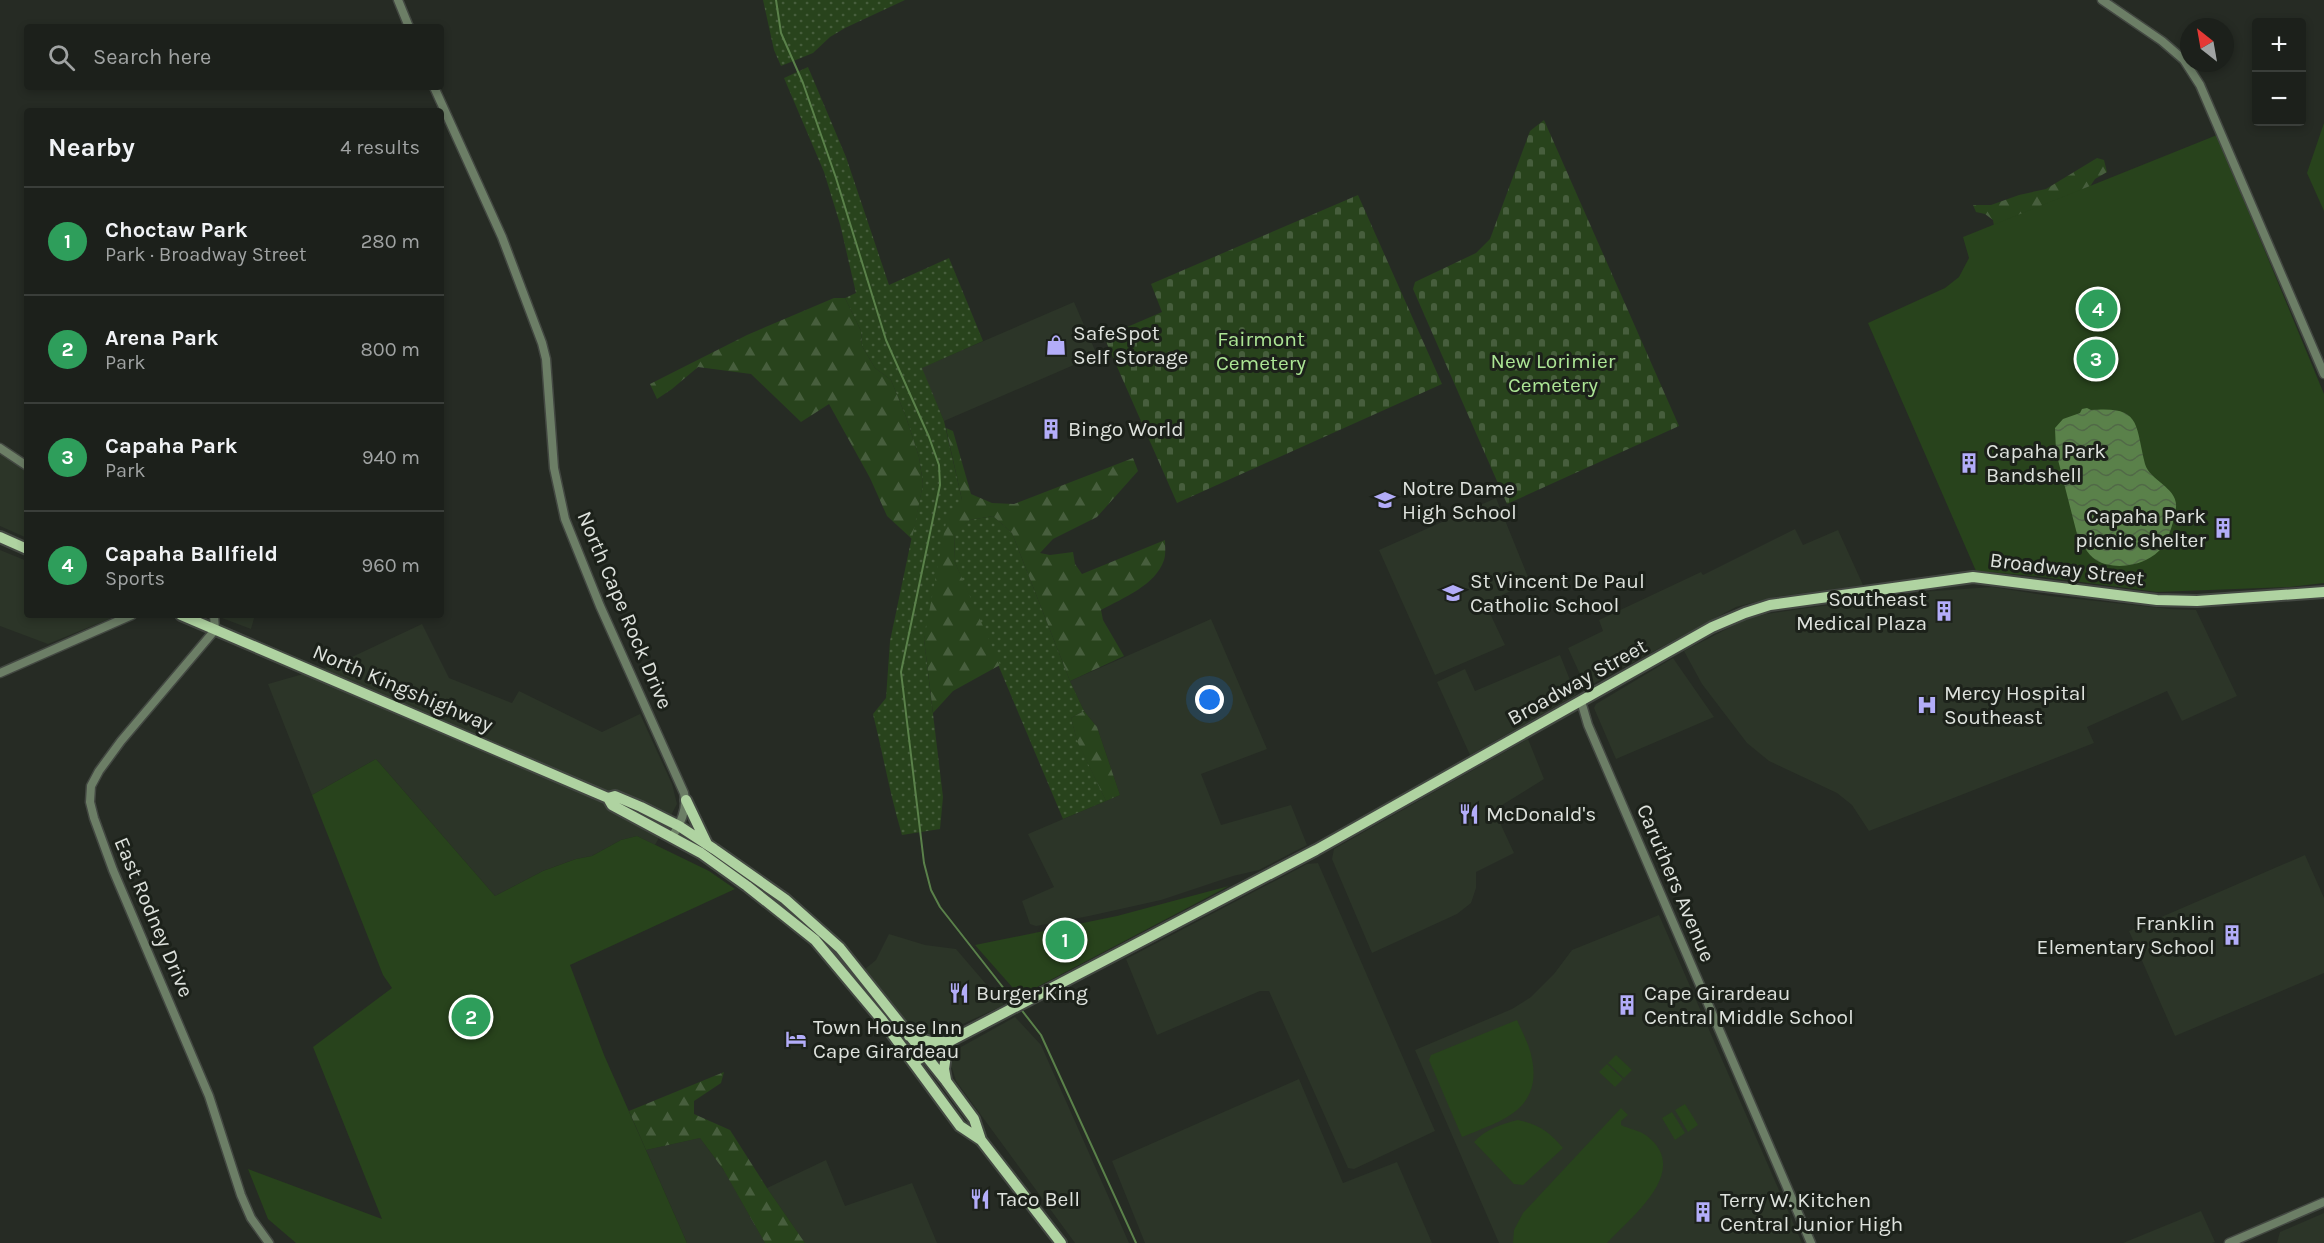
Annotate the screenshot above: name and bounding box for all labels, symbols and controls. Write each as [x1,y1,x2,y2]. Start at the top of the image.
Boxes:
north arrow [2180,18,2234,72]
map controls [2252,18,2306,126]
button: + [2252,18,2306,72]
search box [24,24,444,90]
icon: search [45,41,78,74]
text: Search here [93,44,211,70]
button: − [2252,72,2306,126]
text: Nearby [48,132,135,163]
text: 4 results [340,136,420,159]
text: Choctaw Park [105,217,248,243]
text: 1 [64,230,71,253]
text: 280 m [361,230,420,253]
text: Park · Broadway Street [105,243,307,266]
pin: 4 [2078,286,2118,332]
place label: SafeSpot Self Storage [1073,321,1188,369]
text: Arena Park [105,325,219,351]
park label: Fairmont Cemetery [1216,327,1306,375]
shop icon: SafeSpot Self Storage [1044,333,1068,357]
pin: 3 [2076,336,2116,382]
text: 2 [61,338,74,361]
text: 800 m [361,338,420,361]
park label: New Lorimier Cemetery [1491,349,1616,397]
text: Park [105,351,146,374]
building icon: Bingo World [1039,417,1063,441]
place label: Bingo World [1068,417,1184,441]
text: Capaha Park [105,433,238,459]
place label: Capaha Park Bandshell [1986,439,2106,487]
text: 3 [61,446,74,469]
text: 940 m [362,446,420,469]
building icon: Capaha Park Bandshell [1957,451,1981,475]
text: Park [105,459,146,482]
place label: Notre Dame High School [1402,476,1517,524]
school or university icon: Notre Dame High School [1373,488,1397,512]
place label: Capaha Park picnic shelter [2075,504,2206,552]
street label: North Cape Rock Drive [572,508,678,712]
building icon: Capaha Park picnic shelter [2211,516,2235,540]
text: Capaha Ballfield [105,541,278,567]
street label: Broadway Street [1988,548,2146,590]
text: 4 [62,554,73,577]
text: 960 m [362,554,420,577]
text: Sports [105,567,165,590]
place label: St Vincent De Paul Catholic School [1470,569,1645,617]
school or university icon: St Vincent De Paul Catholic School [1441,581,1465,605]
place label: Southeast Medical Plaza [1796,587,1927,635]
building icon: Southeast Medical Plaza [1932,599,1956,623]
street label: Broadway Street [1503,634,1651,730]
street label: North Kingshighway [309,639,497,737]
place label: Mercy Hospital Southeast [1944,681,2086,729]
your location [1195,685,1224,714]
hospital icon: Mercy Hospital Southeast [1915,693,1939,717]
street label: Caruthers Avenue [1632,801,1720,965]
restaurant icon: McDonald's [1457,802,1481,826]
place label: McDonald's [1486,802,1596,826]
street label: East Rodney Drive [109,833,199,1001]
place label: Franklin Elementary School [2037,911,2215,959]
pin: 1 [1046,918,1084,962]
building icon: Franklin Elementary School [2220,923,2244,947]
restaurant icon: Burger King [947,981,971,1005]
place label: Burger King [976,981,1088,1005]
place label: Cape Girardeau Central Middle School [1644,981,1854,1029]
building icon: Cape Girardeau Central Middle School [1615,993,1639,1017]
pin: 2 [452,994,490,1040]
place label: Town House Inn Cape Girardeau [813,1015,962,1063]
hotel icon: Town House Inn Cape Girardeau [784,1027,808,1051]
restaurant icon: Taco Bell [968,1187,992,1211]
place label: Taco Bell [997,1187,1080,1211]
place label: Terry W. Kitchen Central Junior High [1720,1188,1903,1236]
building icon: Terry W. Kitchen Central Junior High [1691,1200,1715,1224]

